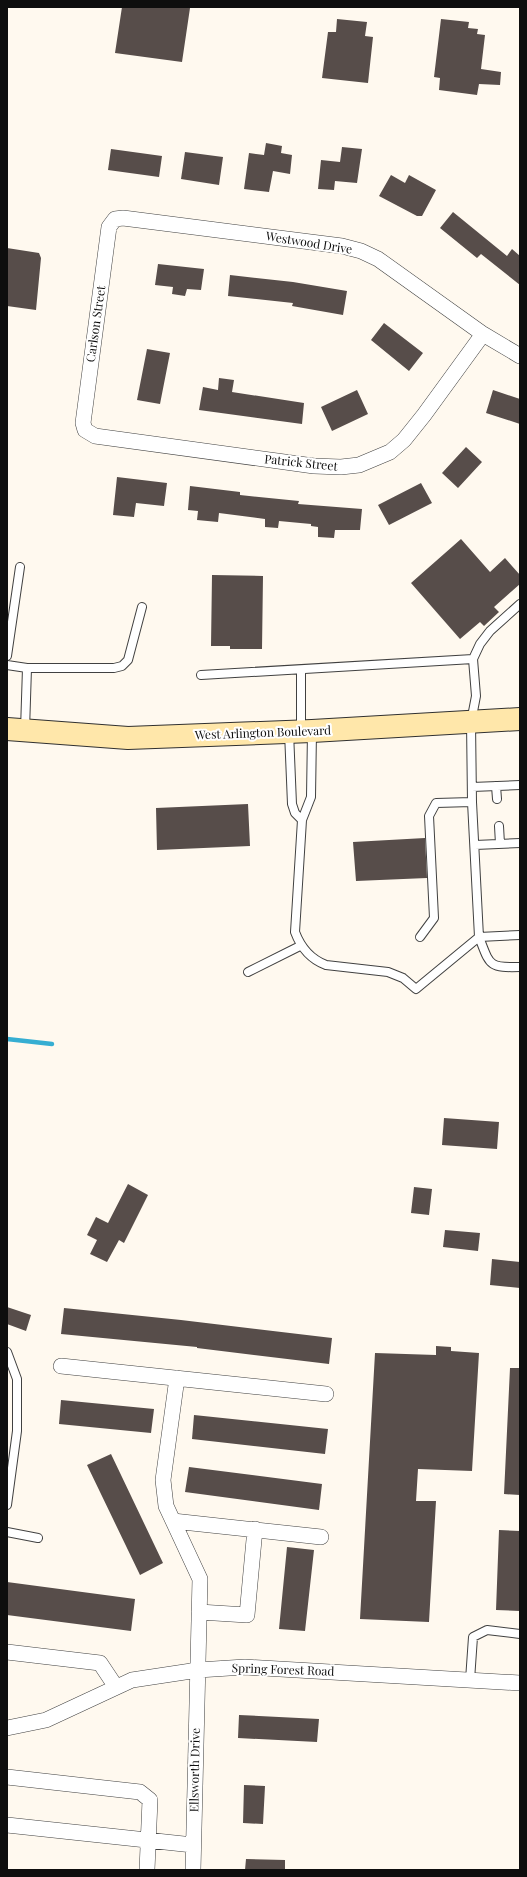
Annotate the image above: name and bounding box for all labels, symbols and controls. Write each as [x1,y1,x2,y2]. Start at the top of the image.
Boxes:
street label: Westwood Drive [264,227,354,257]
street label: Carlson Street [82,284,108,363]
street label: Patrick Street [264,450,339,474]
street label: West Arlington Boulevard [194,722,331,742]
street label: Spring Forest Road [231,1659,335,1679]
street label: Ellsworth Drive [185,1728,203,1812]

